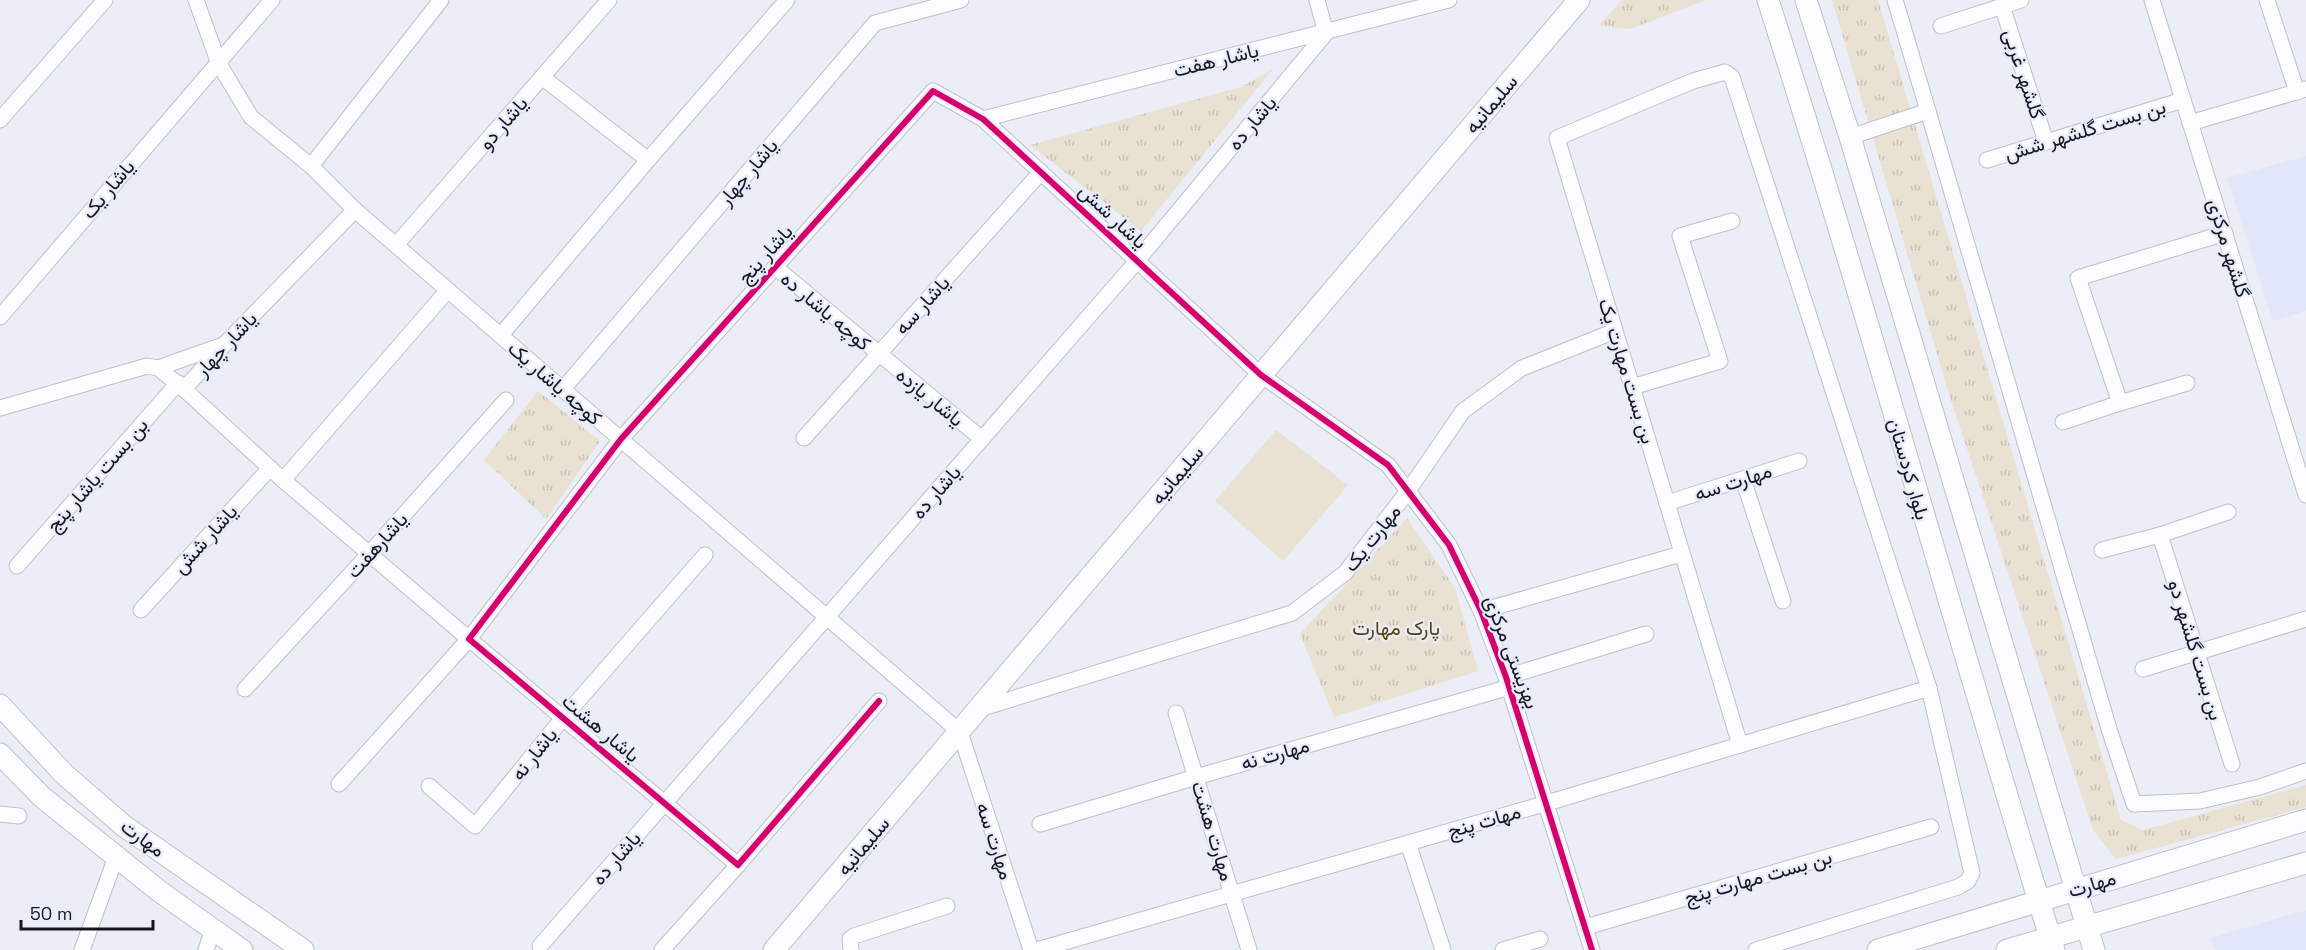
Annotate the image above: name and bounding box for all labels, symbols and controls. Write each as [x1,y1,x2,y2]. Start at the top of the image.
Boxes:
street label: گلشهر غربی [1997,26,2051,123]
street label: یاشار هفت [1171,37,1261,83]
street label: سلیمانیه [1459,69,1523,139]
street label: یاشار ده [1222,90,1282,156]
street label: یاشار دو [473,91,533,155]
street label: بن بست گلشهر شش [2001,93,2169,167]
street label: یاشار چهار [712,133,784,212]
street label: یاشار یک [76,154,140,224]
street label: یاشار شش [1073,178,1153,254]
street label: گلشهر مرکزی [2202,195,2256,301]
street label: یاشار پنج [732,219,799,290]
street label: کوچه یاشار ده [775,266,877,357]
street label: یاشار سه [889,270,955,340]
street label: بن بست مهارت یک [1593,295,1661,447]
street label: یاشار چهار [189,306,263,383]
street label: کوچه یاشار یک [502,335,607,432]
street label: یاشار یازده [891,362,969,432]
street label: بن بست یاشار پنج [40,412,155,538]
street label: بلوار کردستان [1882,415,1936,523]
street label: سلیمانیه [1145,440,1209,510]
street label: مهارت سه [1691,457,1775,507]
street label: یاشار ده [905,460,967,524]
street label: یاشار شش [167,499,243,579]
street label: مهارت یک [1337,499,1407,577]
street label: یاشارهفت [341,507,413,583]
street label: بن بست گلشهر دو [2162,577,2230,723]
street label: بهزیستی مرکزی [1478,592,1546,712]
park label: پارک مهارت [1352,615,1440,642]
street label: یاشار هشت [557,688,645,768]
street label: یاشار نه [505,722,563,786]
street label: مهارت نه [1238,732,1312,776]
street label: مهارت هشت [1185,778,1241,884]
street label: مهات پنج [1444,798,1524,845]
street label: مهارت سه [970,799,1020,883]
street label: سلیمانیه [831,811,895,881]
street label: مهارت [116,813,170,863]
street label: یاشار ده [585,826,647,890]
street label: بن بست مهارت پنج [1681,843,1835,911]
street label: مهارت [2065,864,2119,904]
scale bar [21,893,153,931]
text: 50 m [30,902,72,925]

